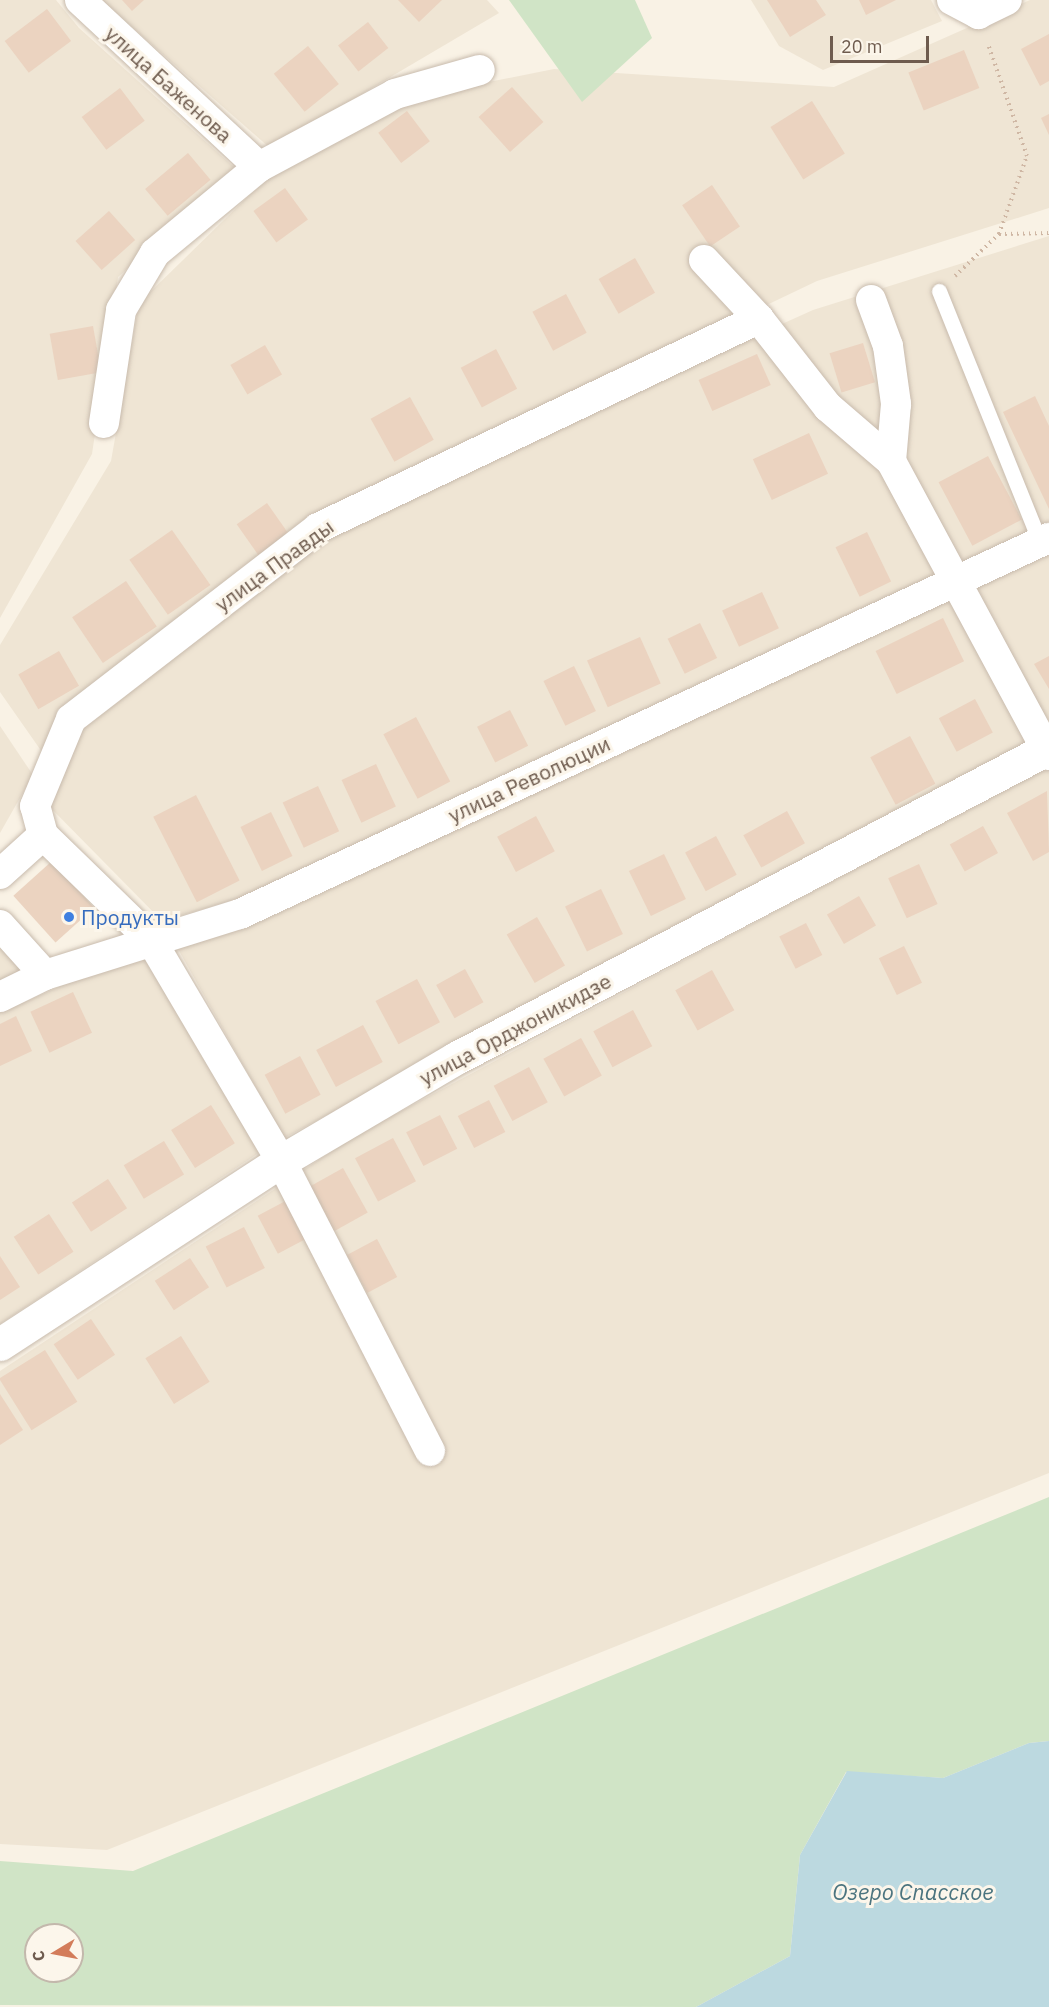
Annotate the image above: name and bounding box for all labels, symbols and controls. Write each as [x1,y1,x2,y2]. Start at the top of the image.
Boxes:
street label: улица Баженова [100,20,238,148]
scale bar [833,24,932,62]
text: 20 m [841,35,883,58]
street label: улица Правды [210,514,338,616]
street label: улица Революции [444,730,614,828]
place label: Продукты [81,904,179,930]
marker: Продукты [62,910,76,924]
street label: улица Орджоникидзе [415,968,615,1090]
water label: Озеро Спасское [833,1879,993,1905]
north arrow [24,1923,84,1983]
text: С [27,1949,49,1963]

